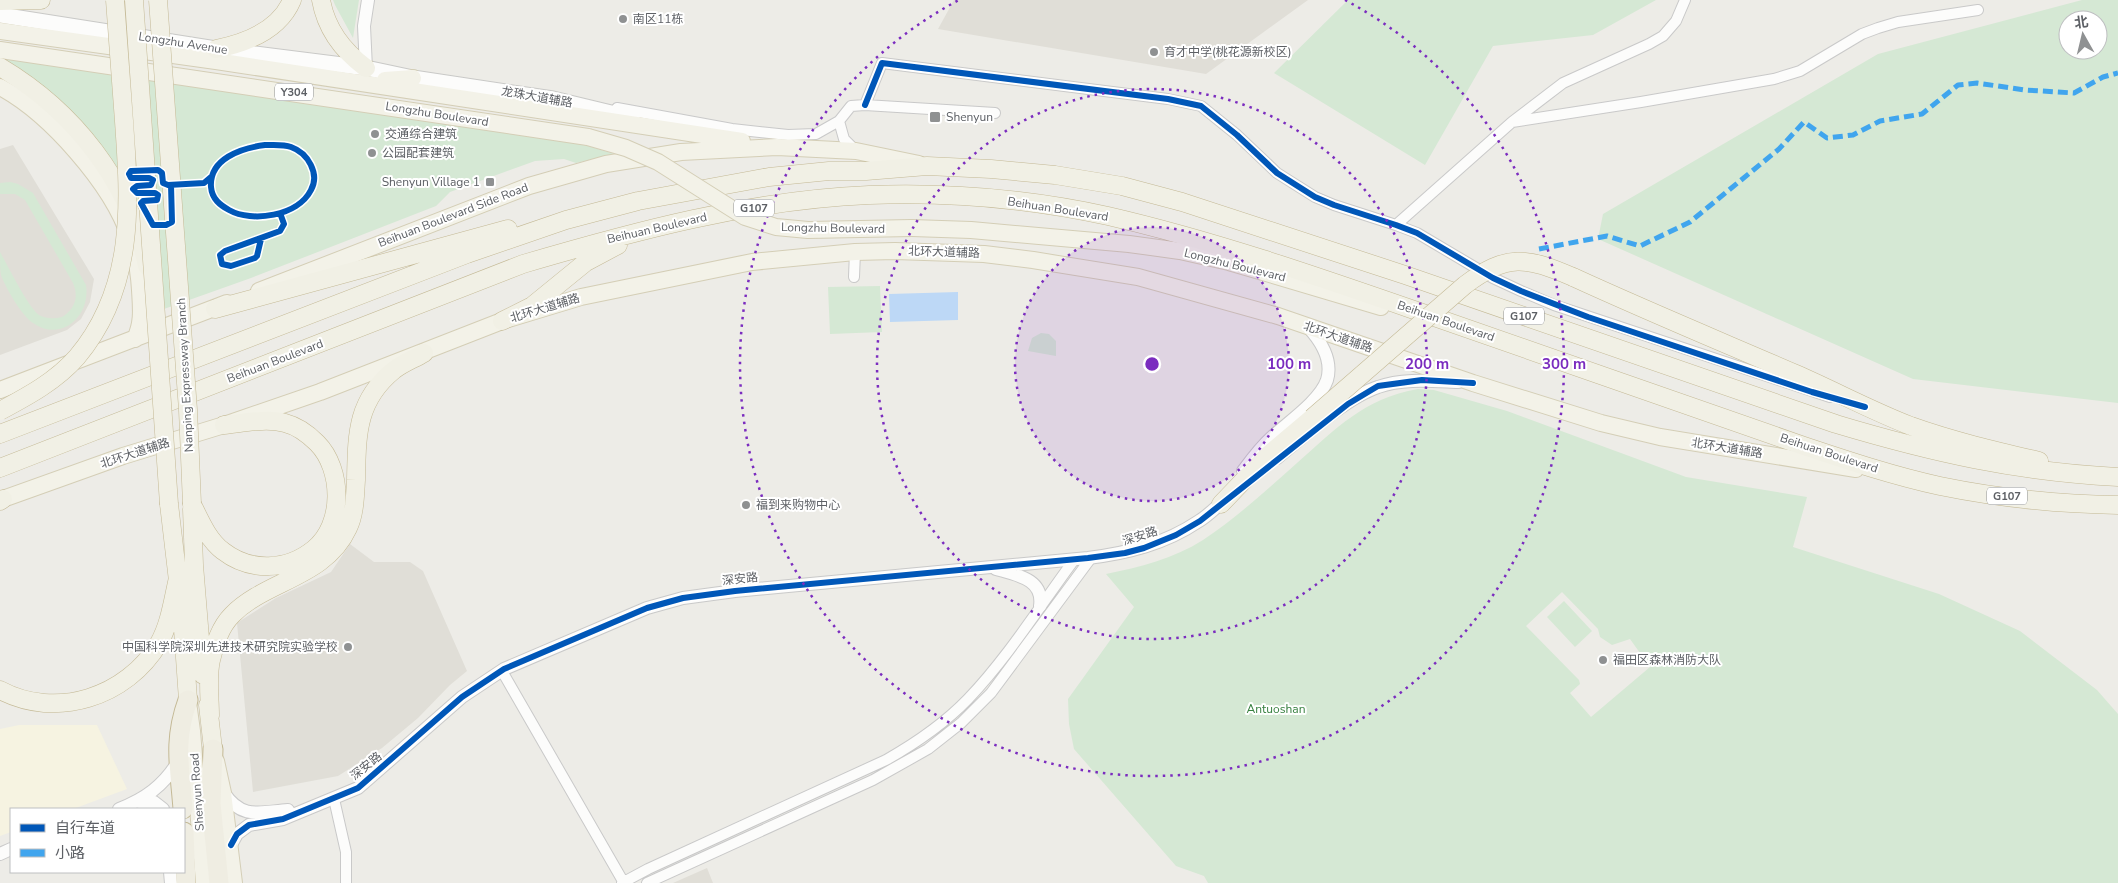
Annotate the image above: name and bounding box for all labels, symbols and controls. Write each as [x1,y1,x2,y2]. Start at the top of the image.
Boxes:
north arrow [2058,10,2108,60]
place label: 南区11栋 [633,11,683,27]
text: 北 [2073,12,2090,33]
marker: 南区11栋 [617,13,629,25]
street label: Longzhu Avenue [137,28,229,58]
place label: 育才中学(桃花源新校区) [1164,44,1292,60]
marker: 育才中学(桃花源新校区) [1148,46,1160,58]
street label: 龙珠大道辅路 [500,83,574,111]
road number: Y304 [275,84,313,100]
street label: Longzhu Boulevard [384,98,490,130]
place label: Shenyun [946,109,993,125]
marker: Shenyun [928,110,942,124]
place label: 交通综合建筑 [385,126,457,142]
marker: 交通综合建筑 [369,128,381,140]
place label: 公园配套建筑 [382,145,454,161]
marker: 公园配套建筑 [366,147,378,159]
place label: Shenyun Village 1 [382,174,480,190]
marker: Shenyun Village 1 [484,176,496,188]
street label: Beihuan Boulevard Side Road [376,179,530,251]
street label: Beihuan Boulevard [1006,193,1110,225]
road number: G107 [734,200,774,217]
street label: Beihuan Boulevard [605,209,709,247]
street label: Longzhu Boulevard [781,219,885,237]
street label: 北环大道辅路 [908,243,980,261]
street label: Longzhu Boulevard [1183,245,1287,285]
street label: 北环大道辅路 [508,290,582,326]
street label: Nanping Expressway Branch [173,297,197,453]
street label: Beihuan Boulevard [1395,297,1497,345]
road number: G107 [1504,308,1544,324]
street label: 北环大道辅路 [1301,318,1375,356]
street label: Beihuan Boulevard [224,335,326,387]
text: 100 m [1267,354,1311,374]
text: 200 m [1405,354,1449,374]
text: 300 m [1542,354,1586,374]
centre of rings [1143,355,1161,373]
street label: Beihuan Boulevard [1778,430,1880,476]
street label: 北环大道辅路 [98,434,172,472]
street label: 北环大道辅路 [1690,434,1764,462]
road number: G107 [1987,488,2027,504]
place label: 福到来购物中心 [756,497,840,513]
marker: 福到来购物中心 [740,499,752,511]
street label: 深安路 [1120,523,1160,549]
street label: 深安路 [721,569,759,589]
place label: 中国科学院深圳先进技术研究院实验学校 [122,639,338,655]
marker: 中国科学院深圳先进技术研究院实验学校 [342,641,354,653]
place label: 福田区森林消防大队 [1613,652,1721,668]
marker: 福田区森林消防大队 [1597,654,1609,666]
park label: Antuoshan [1247,701,1305,717]
street label: 深安路 [347,748,385,784]
street label: Shenyun Road [186,753,208,831]
legend [10,808,185,873]
text: 自行车道 [55,818,115,838]
text: 小路 [55,843,85,863]

